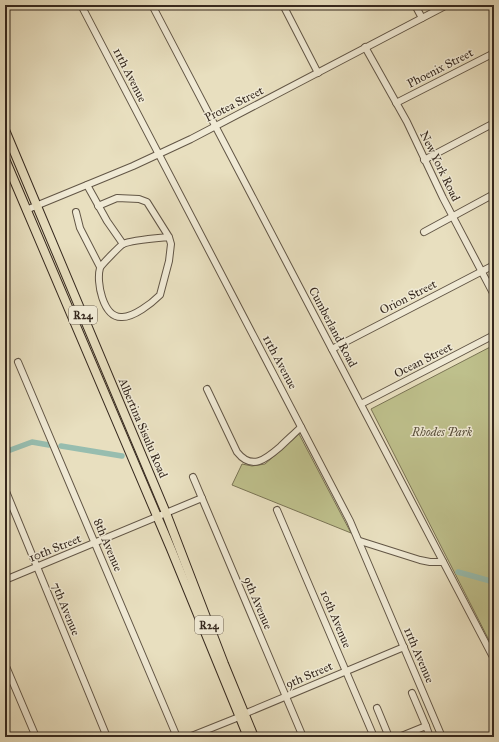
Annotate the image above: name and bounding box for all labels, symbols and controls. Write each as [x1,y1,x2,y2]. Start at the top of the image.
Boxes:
street label: Phoenix Street [405,45,476,91]
street label: 11th Avenue [110,46,150,104]
street label: Protea Street [202,83,266,125]
street label: New York Road [417,129,463,203]
street label: Orion Street [377,276,439,317]
street label: Cumberland Road [306,284,360,370]
road number: R24 [69,306,97,324]
street label: 11th Avenue [260,333,300,391]
street label: Ocean Street [392,339,455,381]
street label: Albertina Sisulu Road [115,375,170,480]
park label: Rhodes Park [411,425,473,439]
street label: 8th Avenue [91,517,125,573]
street label: 10th Street [27,531,84,565]
street label: 9th Avenue [241,574,275,632]
street label: 7th Avenue [49,580,83,638]
street label: 10th Avenue [318,588,354,650]
road number: R24 [195,616,223,634]
street label: 11th Avenue [401,625,437,685]
street label: 9th Street [283,659,335,691]

